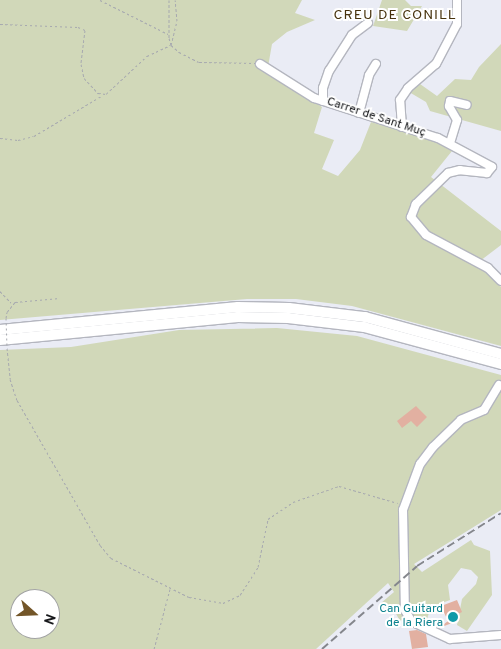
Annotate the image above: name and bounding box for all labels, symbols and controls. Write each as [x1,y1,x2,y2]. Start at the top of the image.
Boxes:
district label: CREU DE CONILL [332,8,458,24]
street label: Carrer de Sant Muç [325,95,427,141]
north arrow [10,589,60,639]
place label: Can Guitard de la Riera [379,603,443,631]
text: N [39,611,58,627]
marker: Can Guitard de la Riera [447,611,459,623]

